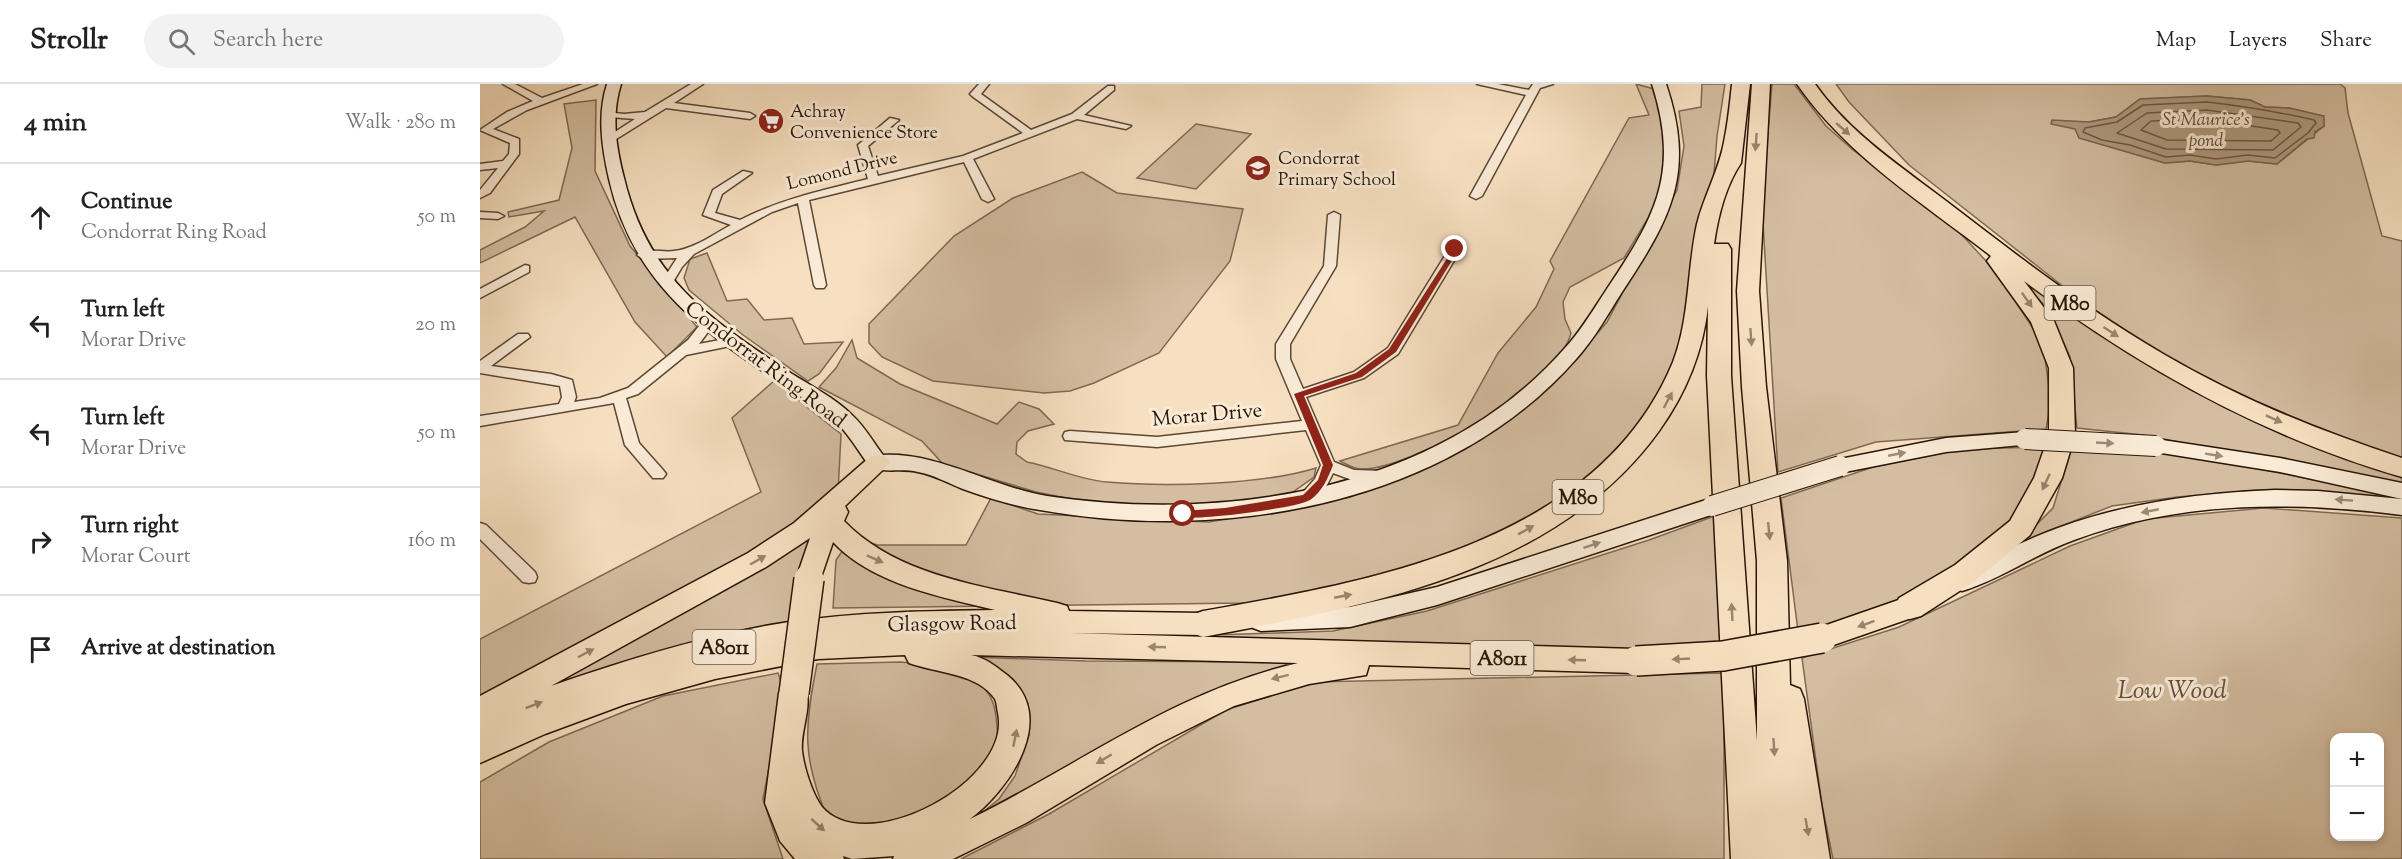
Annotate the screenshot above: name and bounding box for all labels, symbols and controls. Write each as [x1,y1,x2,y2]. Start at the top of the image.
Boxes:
search box [144,14,564,68]
text: Strollr [30,21,108,61]
icon: search [165,25,198,58]
text: Search here [213,25,323,57]
text: Map [2156,26,2196,56]
text: Layers [2229,26,2287,56]
text: Share [2320,26,2372,56]
place label: Achray Convenience Store [790,100,938,147]
text: 4 min [24,105,87,142]
supermarket icon: Achray Convenience Store [756,106,786,136]
water label: St Maurice's pond [2162,108,2250,155]
text: Walk · 280 m [345,109,456,138]
one-way arrow [1835,122,1850,135]
one-way arrow [1751,133,1761,152]
street label: Lomond Drive [785,146,900,198]
place label: Condorrat Primary School [1278,147,1396,194]
school or university icon: Condorrat Primary School [1243,153,1273,183]
text: Continue [81,187,172,219]
icon: ahead [24,201,57,234]
text: 50 m [418,203,456,232]
text: Condorrat Ring Road [81,219,267,248]
route end [1441,235,1467,261]
road number: M80 [2044,286,2096,320]
one-way arrow [2021,291,2033,307]
text: Turn left [81,295,164,327]
street label: Condorrat Ring Road [678,295,852,436]
icon: left [24,309,57,342]
text: 20 m [415,311,456,340]
one-way arrow [2103,326,2120,337]
text: Morar Drive [81,327,186,356]
one-way arrow [1747,327,1756,346]
one-way arrow [1663,392,1673,409]
street label: Morar Drive [1151,396,1264,436]
text: Turn left [81,403,164,435]
one-way arrow [2265,415,2282,424]
icon: left [24,417,57,450]
text: 50 m [418,419,456,448]
text: Morar Drive [81,435,186,464]
one-way arrow [2095,438,2114,447]
one-way arrow [1888,449,1907,458]
one-way arrow [2205,450,2224,459]
one-way arrow [2041,474,2050,491]
road number: M80 [1552,480,1604,514]
one-way arrow [2334,495,2353,505]
route start [1169,500,1195,526]
one-way arrow [2140,507,2159,516]
text: Turn right [81,511,178,543]
one-way arrow [1764,522,1774,541]
icon: right [24,525,57,558]
one-way arrow [1517,525,1534,535]
text: 160 m [408,527,456,556]
one-way arrow [1583,540,1601,549]
text: Morar Court [81,543,191,572]
one-way arrow [750,554,766,565]
one-way arrow [866,554,883,563]
one-way arrow [1334,591,1353,601]
one-way arrow [1728,603,1737,622]
street label: Glasgow Road [887,609,1017,641]
one-way arrow [1857,620,1875,630]
road number: A8011 [692,630,756,664]
icon: arrive [24,633,57,666]
text: Arrive at destination [81,633,276,665]
road number: A8011 [1470,641,1534,675]
one-way arrow [1147,643,1166,652]
one-way arrow [578,648,595,658]
one-way arrow [1672,654,1691,663]
one-way arrow [1568,655,1587,665]
one-way arrow [1271,673,1289,683]
park label: Low Wood [2117,673,2227,710]
one-way arrow [525,700,543,709]
one-way arrow [1011,729,1020,748]
map controls [2330,733,2384,841]
button: + [2330,733,2384,787]
one-way arrow [1769,737,1779,756]
one-way arrow [1096,754,1112,765]
button: − [2330,787,2384,841]
one-way arrow [810,818,825,831]
one-way arrow [1803,818,1812,837]

